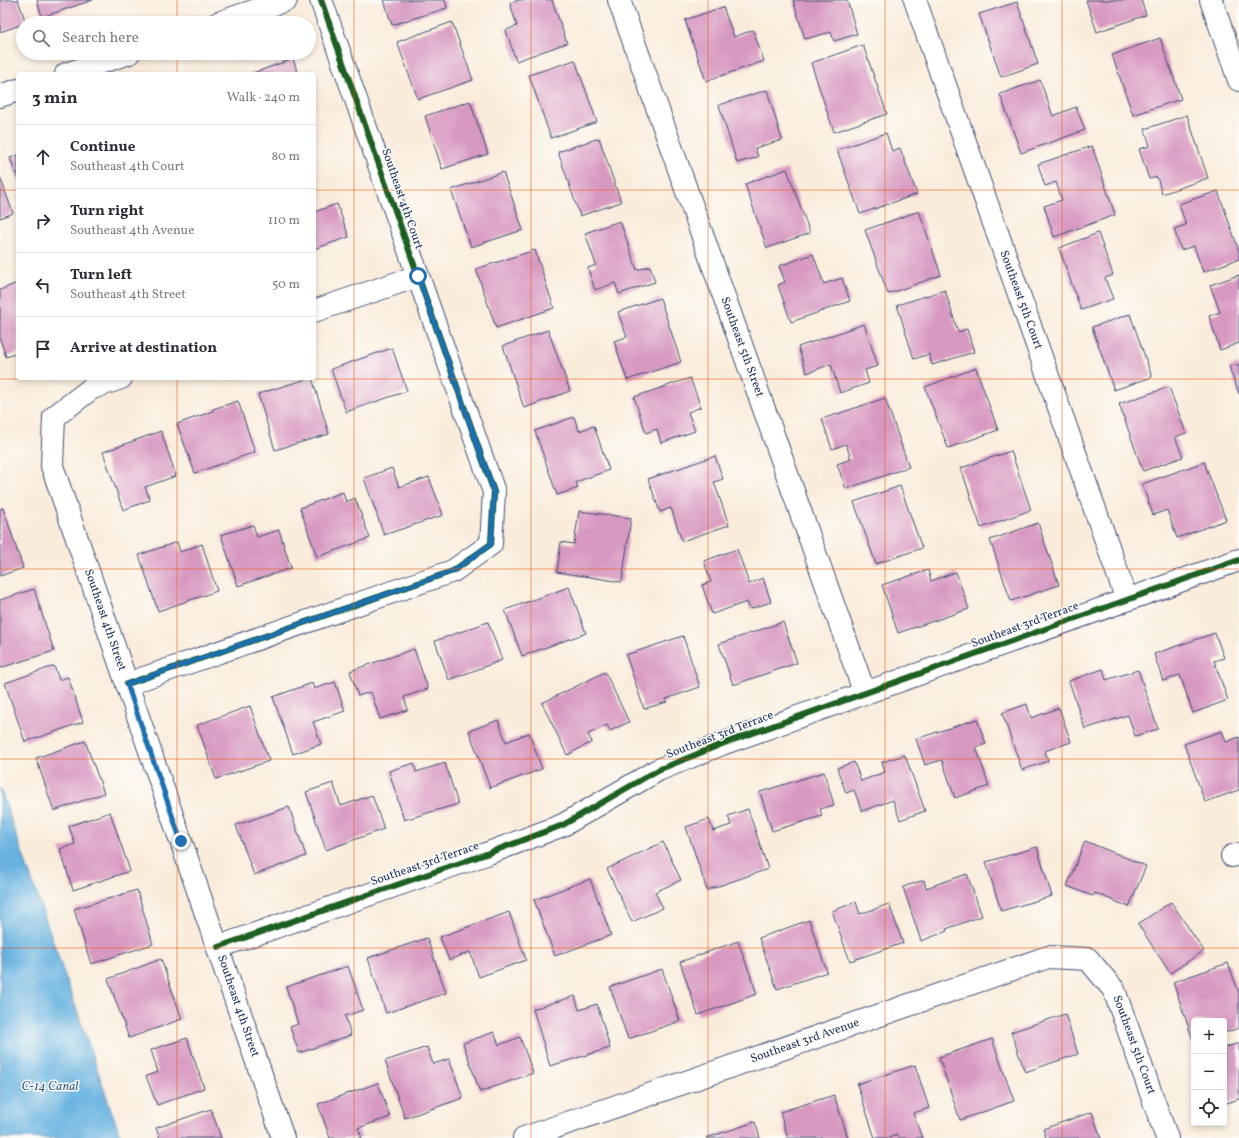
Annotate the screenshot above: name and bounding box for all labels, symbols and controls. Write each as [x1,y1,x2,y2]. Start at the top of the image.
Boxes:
search box [16,16,316,60]
icon: search [30,27,52,49]
text: Search here [62,28,139,49]
text: 3 min [32,87,78,110]
text: Walk · 240 m [227,89,300,107]
text: Continue [70,137,135,158]
icon: ahead [32,146,54,168]
street label: Southeast 4th Court [377,146,427,252]
text: 80 m [271,148,300,166]
text: Southeast 4th Court [70,158,185,176]
text: Turn right [70,201,144,222]
icon: right [32,210,54,232]
text: 110 m [268,212,300,230]
text: Southeast 4th Avenue [70,222,194,240]
street label: Southeast 5th Court [996,248,1046,352]
text: Turn left [70,265,132,286]
route start [409,267,427,285]
icon: left [32,274,54,296]
text: 50 m [272,276,300,294]
text: Southeast 4th Street [70,286,186,304]
street label: Southeast 5th Street [716,295,768,399]
icon: arrive [32,338,54,360]
text: Arrive at destination [70,338,217,359]
street label: Southeast 4th Street [80,567,130,673]
street label: Southeast 3rd Terrace [969,598,1081,652]
street label: Southeast 3rd Terrace [664,707,776,763]
route end [172,832,190,850]
street label: Southeast 3rd Terrace [369,838,482,890]
street label: Southeast 4th Street [213,953,263,1059]
street label: Southeast 5th Court [1109,993,1159,1097]
street label: Southeast 3rd Avenue [748,1015,862,1067]
map controls [1191,1018,1227,1126]
button: + [1191,1018,1227,1054]
button: − [1191,1054,1227,1090]
water label: C-14 Canal [21,1078,79,1096]
button: locate [1191,1090,1227,1126]

